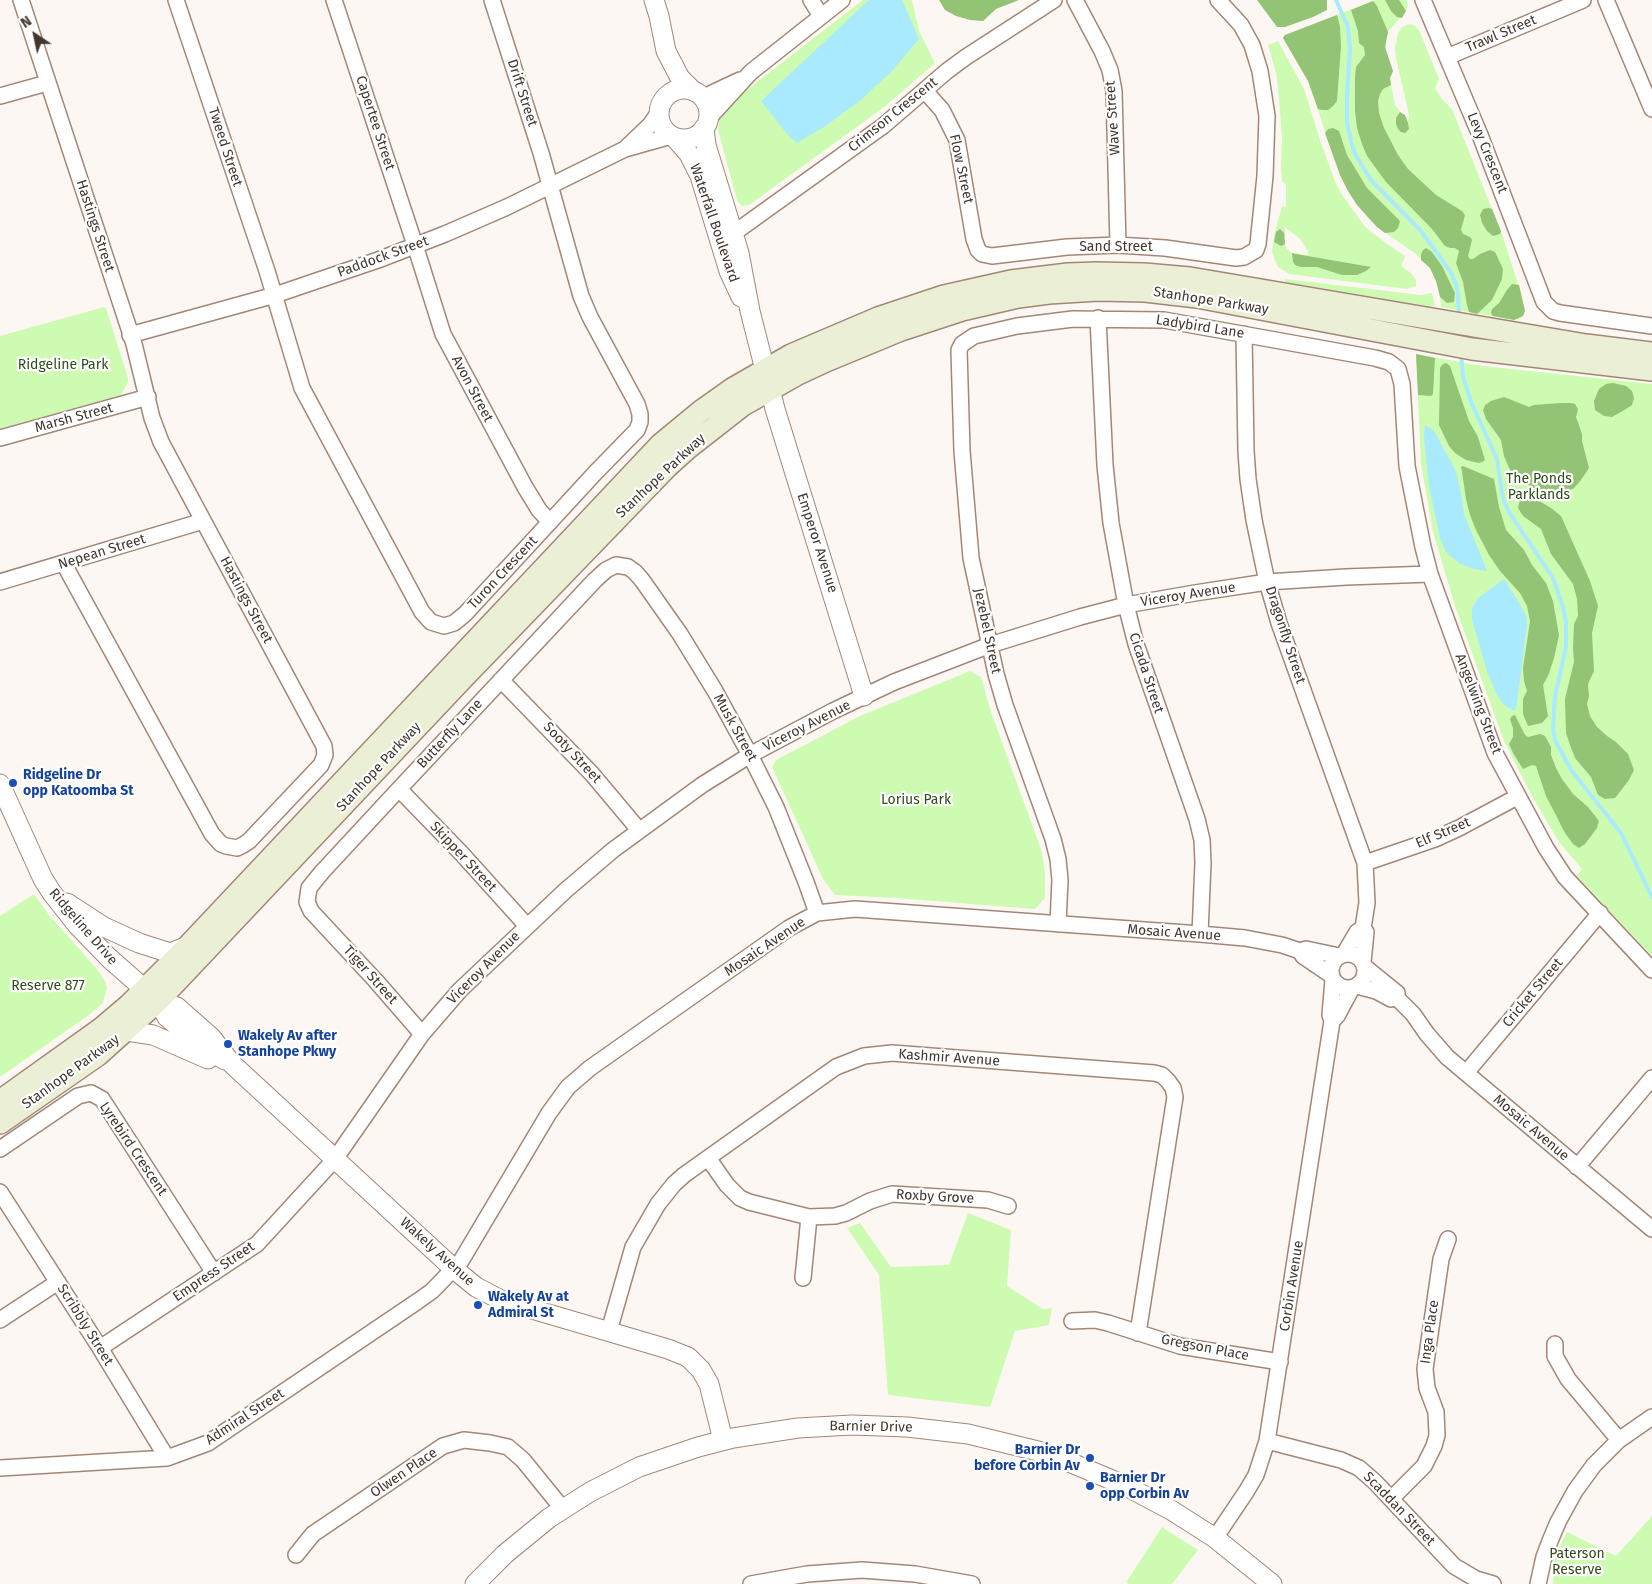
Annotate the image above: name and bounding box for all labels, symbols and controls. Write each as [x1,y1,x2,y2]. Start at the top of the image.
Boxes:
north arrow [10,10,60,60]
street label: Trawl Street [1463,12,1539,56]
text: N [18,13,35,32]
street label: Drift Street [503,57,541,129]
street label: Capertee Street [352,74,398,172]
street label: Crimson Crescent [845,74,941,156]
street label: Wave Street [1102,80,1124,156]
street label: Tweed Street [204,105,246,189]
street label: Levy Crescent [1463,110,1511,196]
street label: Flow Street [945,133,977,205]
street label: Waterfall Boulevard [686,161,742,285]
street label: Hastings Street [72,178,118,274]
street label: Paddock Street [335,233,431,281]
street label: Sand Street [1079,239,1153,255]
street label: Stanhope Parkway [1152,284,1270,318]
street label: Ladybird Lane [1155,312,1245,342]
street label: Avon Street [447,353,497,425]
park label: Ridgeline Park [18,357,108,373]
street label: Marsh Street [33,400,115,436]
street label: Stanhope Parkway [613,430,709,522]
park label: The Ponds Parklands [1506,471,1572,504]
street label: Emperor Avenue [793,491,841,595]
street label: Nepean Street [56,531,148,573]
street label: Turon Crescent [465,533,541,613]
street label: Hastings Street [216,554,276,646]
street label: Viceroy Avenue [1139,579,1237,611]
street label: Dragonfly Street [1261,584,1309,686]
street label: Jezebel Street [970,587,1004,675]
street label: Cicada Street [1125,631,1167,715]
street label: Angelwing Street [1451,651,1505,757]
street label: Musk Street [710,691,760,765]
street label: Butterfly Lane [414,696,486,772]
street label: Viceroy Avenue [760,697,854,755]
street label: Stanhope Parkway [333,719,425,815]
street label: Sooty Street [539,719,605,787]
place label: Ridgeline Dr opp Katoomba St [23,767,134,800]
marker: Ridgeline Dr opp Katoomba St [7,777,19,789]
park label: Lorius Park [881,792,951,808]
street label: Elf Street [1413,814,1473,852]
street label: Skipper Street [426,818,500,896]
street label: Ridgeline Drive [45,885,121,969]
street label: Mosaic Avenue [721,914,809,980]
street label: Mosaic Avenue [1127,921,1221,945]
street label: Viceroy Avenue [444,928,524,1008]
street label: Tiger Street [339,942,401,1008]
street label: Cricket Street [1499,955,1567,1031]
park label: Reserve 877 [11,978,85,994]
place label: Wakely Av after Stanhope Pkwy [238,1028,337,1060]
street label: Stanhope Parkway [19,1031,123,1113]
marker: Wakely Av after Stanhope Pkwy [222,1038,234,1050]
street label: Kashmir Avenue [898,1046,1000,1070]
street label: Mosaic Avenue [1490,1091,1572,1165]
street label: Lyrebird Crescent [96,1099,170,1199]
street label: Roxby Grove [895,1187,975,1207]
street label: Wakely Avenue [396,1214,478,1290]
street label: Empress Street [170,1239,258,1305]
street label: Corbin Avenue [1277,1239,1307,1333]
street label: Scribbly Street [53,1281,117,1369]
place label: Wakely Av at Admiral St [488,1289,569,1321]
marker: Wakely Av at Admiral St [472,1299,484,1311]
street label: Inga Place [1417,1299,1443,1365]
street label: Gregson Place [1160,1331,1250,1365]
street label: Admiral Street [202,1385,288,1449]
street label: Barnier Drive [829,1418,913,1436]
place label: Barnier Dr before Corbin Av [974,1442,1080,1474]
street label: Olwen Place [367,1444,441,1502]
marker: Barnier Dr before Corbin Av [1084,1452,1096,1464]
street label: Scaddan Street [1360,1469,1438,1549]
place label: Barnier Dr opp Corbin Av [1100,1470,1189,1502]
marker: Barnier Dr opp Corbin Av [1084,1480,1096,1492]
park label: Paterson Reserve [1549,1546,1605,1578]

